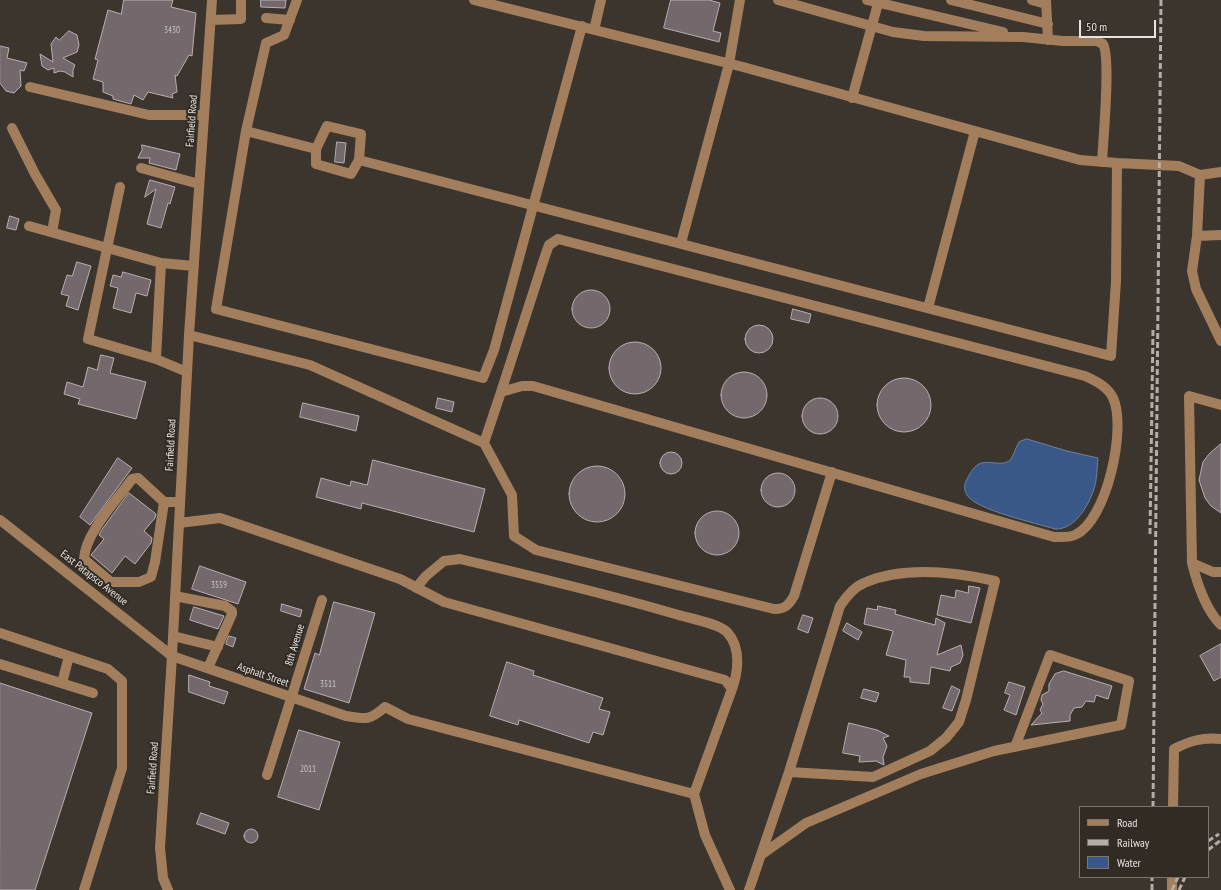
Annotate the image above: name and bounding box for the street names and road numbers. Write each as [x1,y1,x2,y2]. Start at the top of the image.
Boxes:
street label: Fairfield Road [184,95,200,147]
street label: Fairfield Road [163,419,179,471]
street label: East Patapsco Avenue [58,548,130,608]
street label: 8th Avenue [282,623,308,667]
street label: Asphalt Street [235,660,291,690]
street label: Fairfield Road [145,742,161,794]

